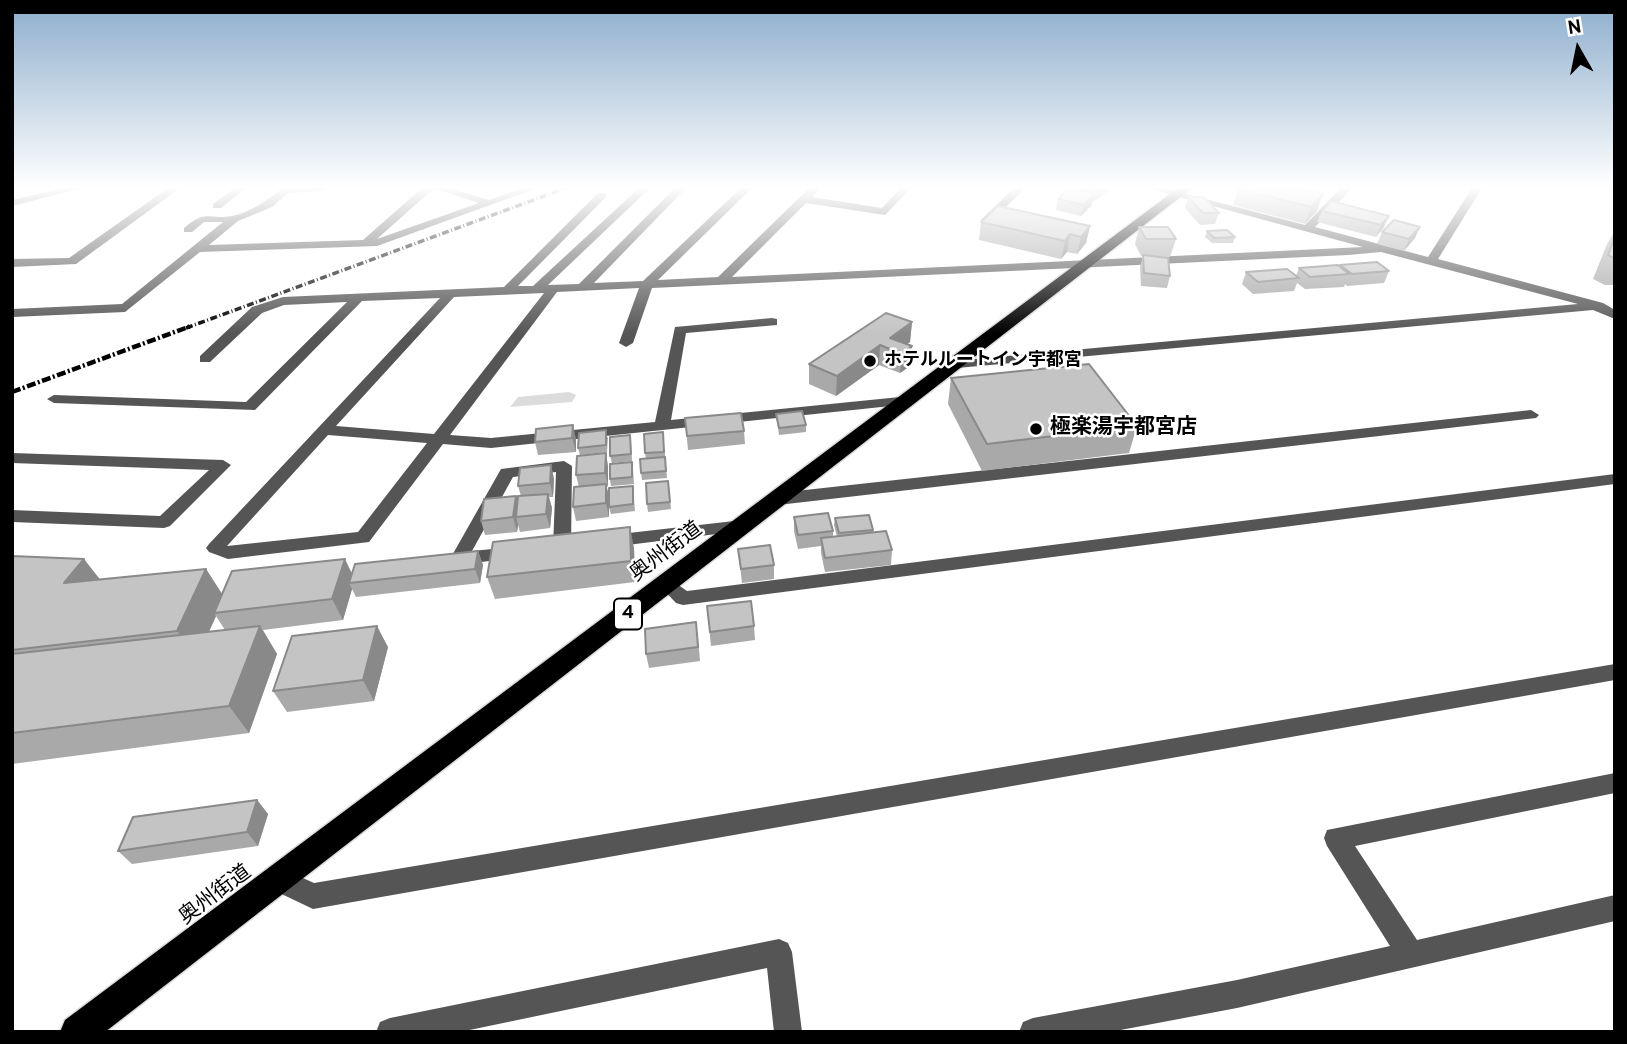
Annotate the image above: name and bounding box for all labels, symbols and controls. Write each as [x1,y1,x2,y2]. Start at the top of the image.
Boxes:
north arrow [1543,14,1613,84]
text: N [1566,15,1583,41]
place label: ホテルルートイン宇都宮 [884,350,1082,372]
marker: ホテルルートイン宇都宮 [862,353,878,369]
place label: 極楽湯宇都宮店 [1050,416,1197,442]
marker: 極楽湯宇都宮店 [1028,421,1044,437]
street label: 奥州街道 [626,518,708,588]
road number: 4 [614,598,642,629]
street label: 奥州街道 [175,861,257,931]

